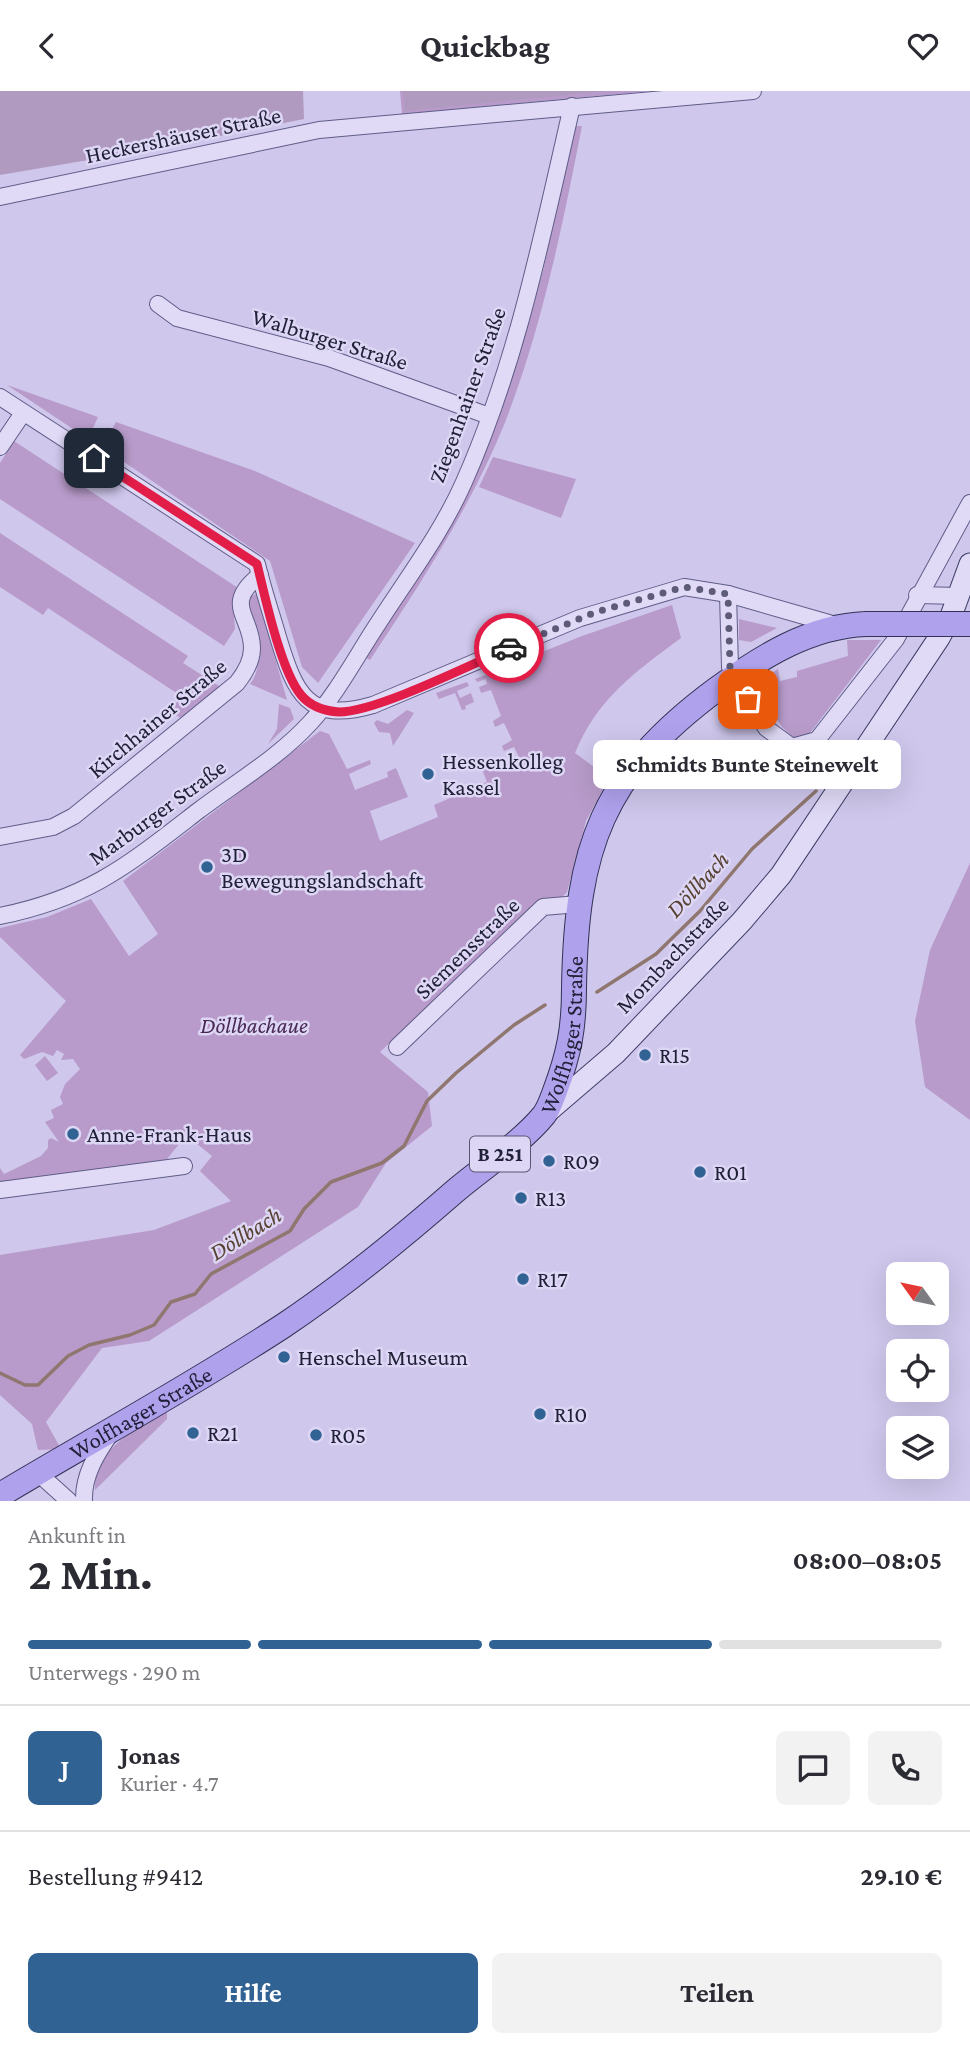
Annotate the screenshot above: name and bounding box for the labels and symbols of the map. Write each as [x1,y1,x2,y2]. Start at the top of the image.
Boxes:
street label: Heckershäuser Straße [83,102,283,168]
street label: Walburger Straße [249,303,411,375]
street label: Ziegenhainer Straße [423,304,511,486]
pin [64,428,124,488]
courier [474,613,544,683]
street label: Kirchhainer Straße [83,653,231,783]
pin [718,669,778,729]
callout: Schmidts Bunte Steinewelt [594,741,902,790]
place label: Hessenkolleg Kassel [442,748,563,800]
street label: Marburger Straße [83,754,231,870]
marker: Hessenkolleg Kassel [420,766,436,782]
place label: 3D Bewegungslandschaft [221,841,424,893]
water label: Döllbach [660,846,734,922]
marker: 3D Bewegungslandschaft [199,859,215,875]
street label: Siemensstraße [409,892,525,1004]
street label: Mombachstraße [610,892,734,1018]
street label: Wolfhager Straße [534,956,588,1118]
park label: Döllbachaue [200,1012,308,1038]
place label: R15 [659,1042,690,1068]
marker: R15 [637,1047,653,1063]
place label: Anne-Frank-Haus [87,1121,252,1147]
marker: Anne-Frank-Haus [65,1126,81,1142]
road number: B 251 [470,1137,530,1171]
place label: R09 [563,1148,600,1174]
marker: R09 [541,1153,557,1169]
place label: R01 [714,1159,747,1185]
marker: R01 [692,1164,708,1180]
place label: R13 [535,1185,566,1211]
marker: R13 [513,1190,529,1206]
water label: Döllbach [204,1200,286,1266]
north arrow [886,1262,948,1325]
place label: R17 [537,1266,568,1292]
marker: R17 [515,1271,531,1287]
place label: Henschel Museum [298,1344,468,1370]
marker: Henschel Museum [276,1349,292,1365]
street label: Wolfhager Straße [65,1361,217,1464]
place label: R10 [554,1401,587,1427]
marker: R10 [532,1406,548,1422]
place label: R21 [207,1420,238,1446]
place label: R05 [330,1422,366,1448]
marker: R21 [185,1425,201,1441]
marker: R05 [308,1427,324,1443]

